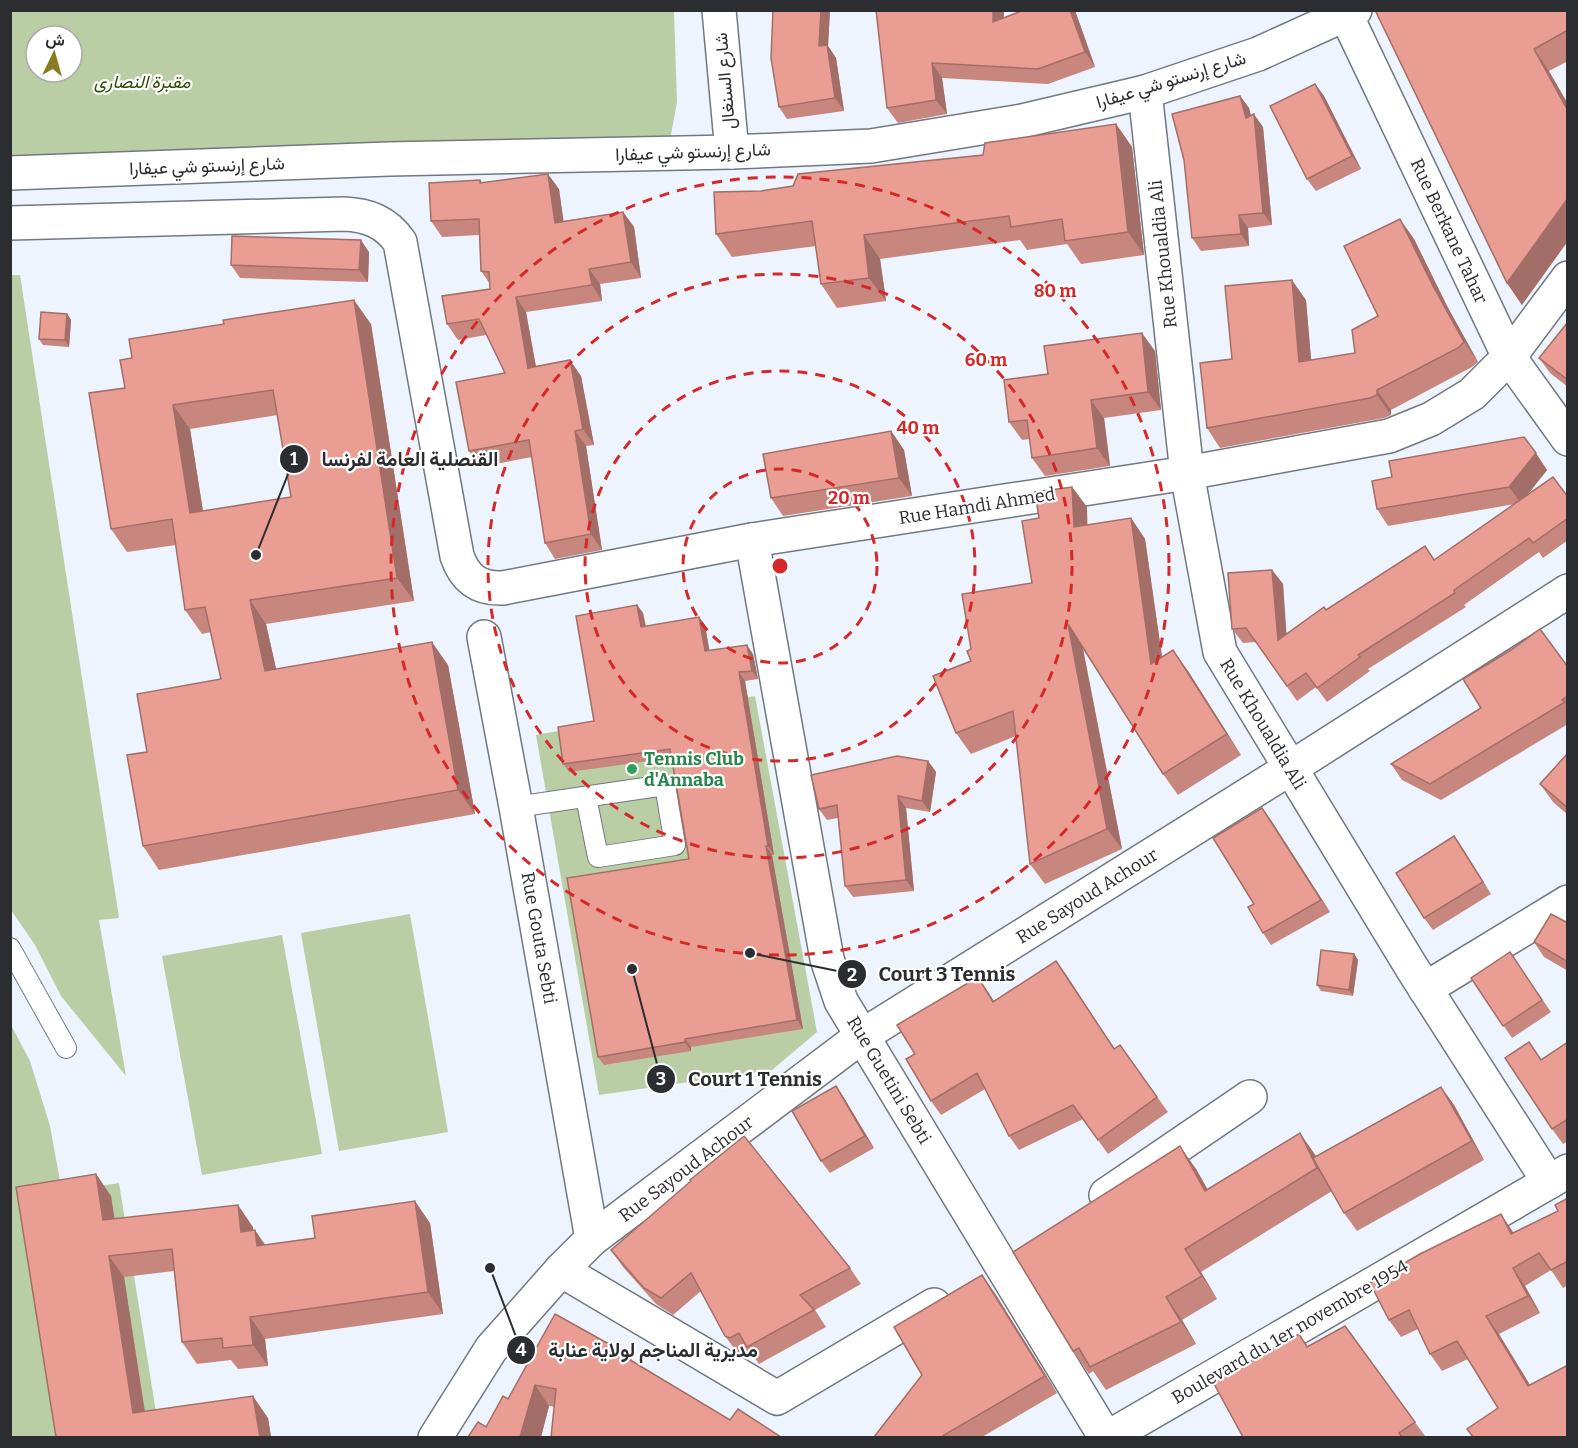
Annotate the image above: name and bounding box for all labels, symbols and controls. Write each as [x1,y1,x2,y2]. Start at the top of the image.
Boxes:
north arrow [24,24,84,84]
text: ش [45,29,66,50]
street label: شارع السنغال [710,32,741,130]
street label: شارع إرنستو شي عيفارا [1093,47,1250,117]
park label: مقبرة النصارى [94,71,191,93]
street label: شارع إرنستو شي عيفارا [615,138,771,170]
street label: شارع إرنستو شي عيفارا [129,152,285,184]
street label: Rue Berkane Tahar [1406,155,1492,307]
street label: Rue Khoualdia Ali [1144,179,1182,329]
text: 80 m [1034,280,1076,302]
text: 60 m [965,349,1007,371]
text: 40 m [897,417,939,439]
callout: القنصلية العامة لفرنسا [279,440,510,478]
text: القنصلية العامة لفرنسا [322,447,499,472]
text: 1 [290,448,298,470]
street label: Rue Hamdi Ahmed [897,483,1057,529]
text: 20 m [828,487,870,509]
centre of rings [770,556,790,576]
street label: Rue Khoualdia Ali [1215,654,1311,794]
place label: Tennis Club d'Annaba [644,748,744,791]
marker: Tennis Club d'Annaba [625,762,639,776]
street label: Rue Sayoud Achour [1012,844,1162,948]
street label: Rue Gouta Sebti [517,870,561,1006]
callout: Court 3 Tennis [837,955,1028,993]
text: Court 3 Tennis [879,962,1016,986]
text: 2 [847,964,857,986]
street label: Rue Guetini Sebti [842,1012,936,1148]
callout: Court 1 Tennis [646,1060,834,1098]
text: Court 1 Tennis [688,1067,822,1091]
text: 3 [656,1068,666,1090]
street label: Rue Sayoud Achour [614,1111,758,1227]
street label: Boulevard du 1er novembre 1954 [1168,1255,1413,1409]
callout: مديرية المناجم لولاية عنابة [506,1331,770,1369]
text: مديرية المناجم لولاية عنابة [548,1338,758,1363]
text: 4 [516,1339,527,1361]

